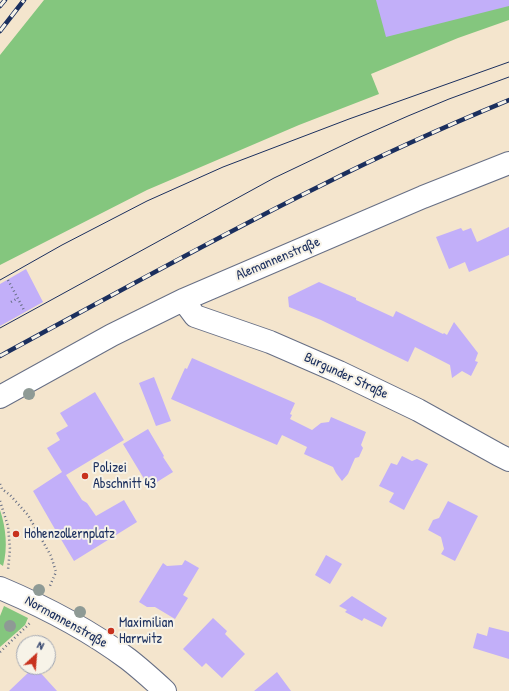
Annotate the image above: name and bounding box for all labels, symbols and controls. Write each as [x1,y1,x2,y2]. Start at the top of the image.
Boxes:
street label: Alemannenstraße [233,234,323,284]
street label: Burgunder Straße [301,349,391,403]
place label: Polizei Abschnitt 43 [93,460,156,492]
marker: Polizei Abschnitt 43 [80,471,90,481]
place label: Hohenzollernplatz [24,526,115,542]
marker: Hohenzollernplatz [11,529,21,539]
street label: Normannenstraße [22,592,110,652]
place label: Maximilian Harrwitz [119,615,174,648]
marker: Maximilian Harrwitz [106,626,116,636]
north arrow [16,635,56,675]

